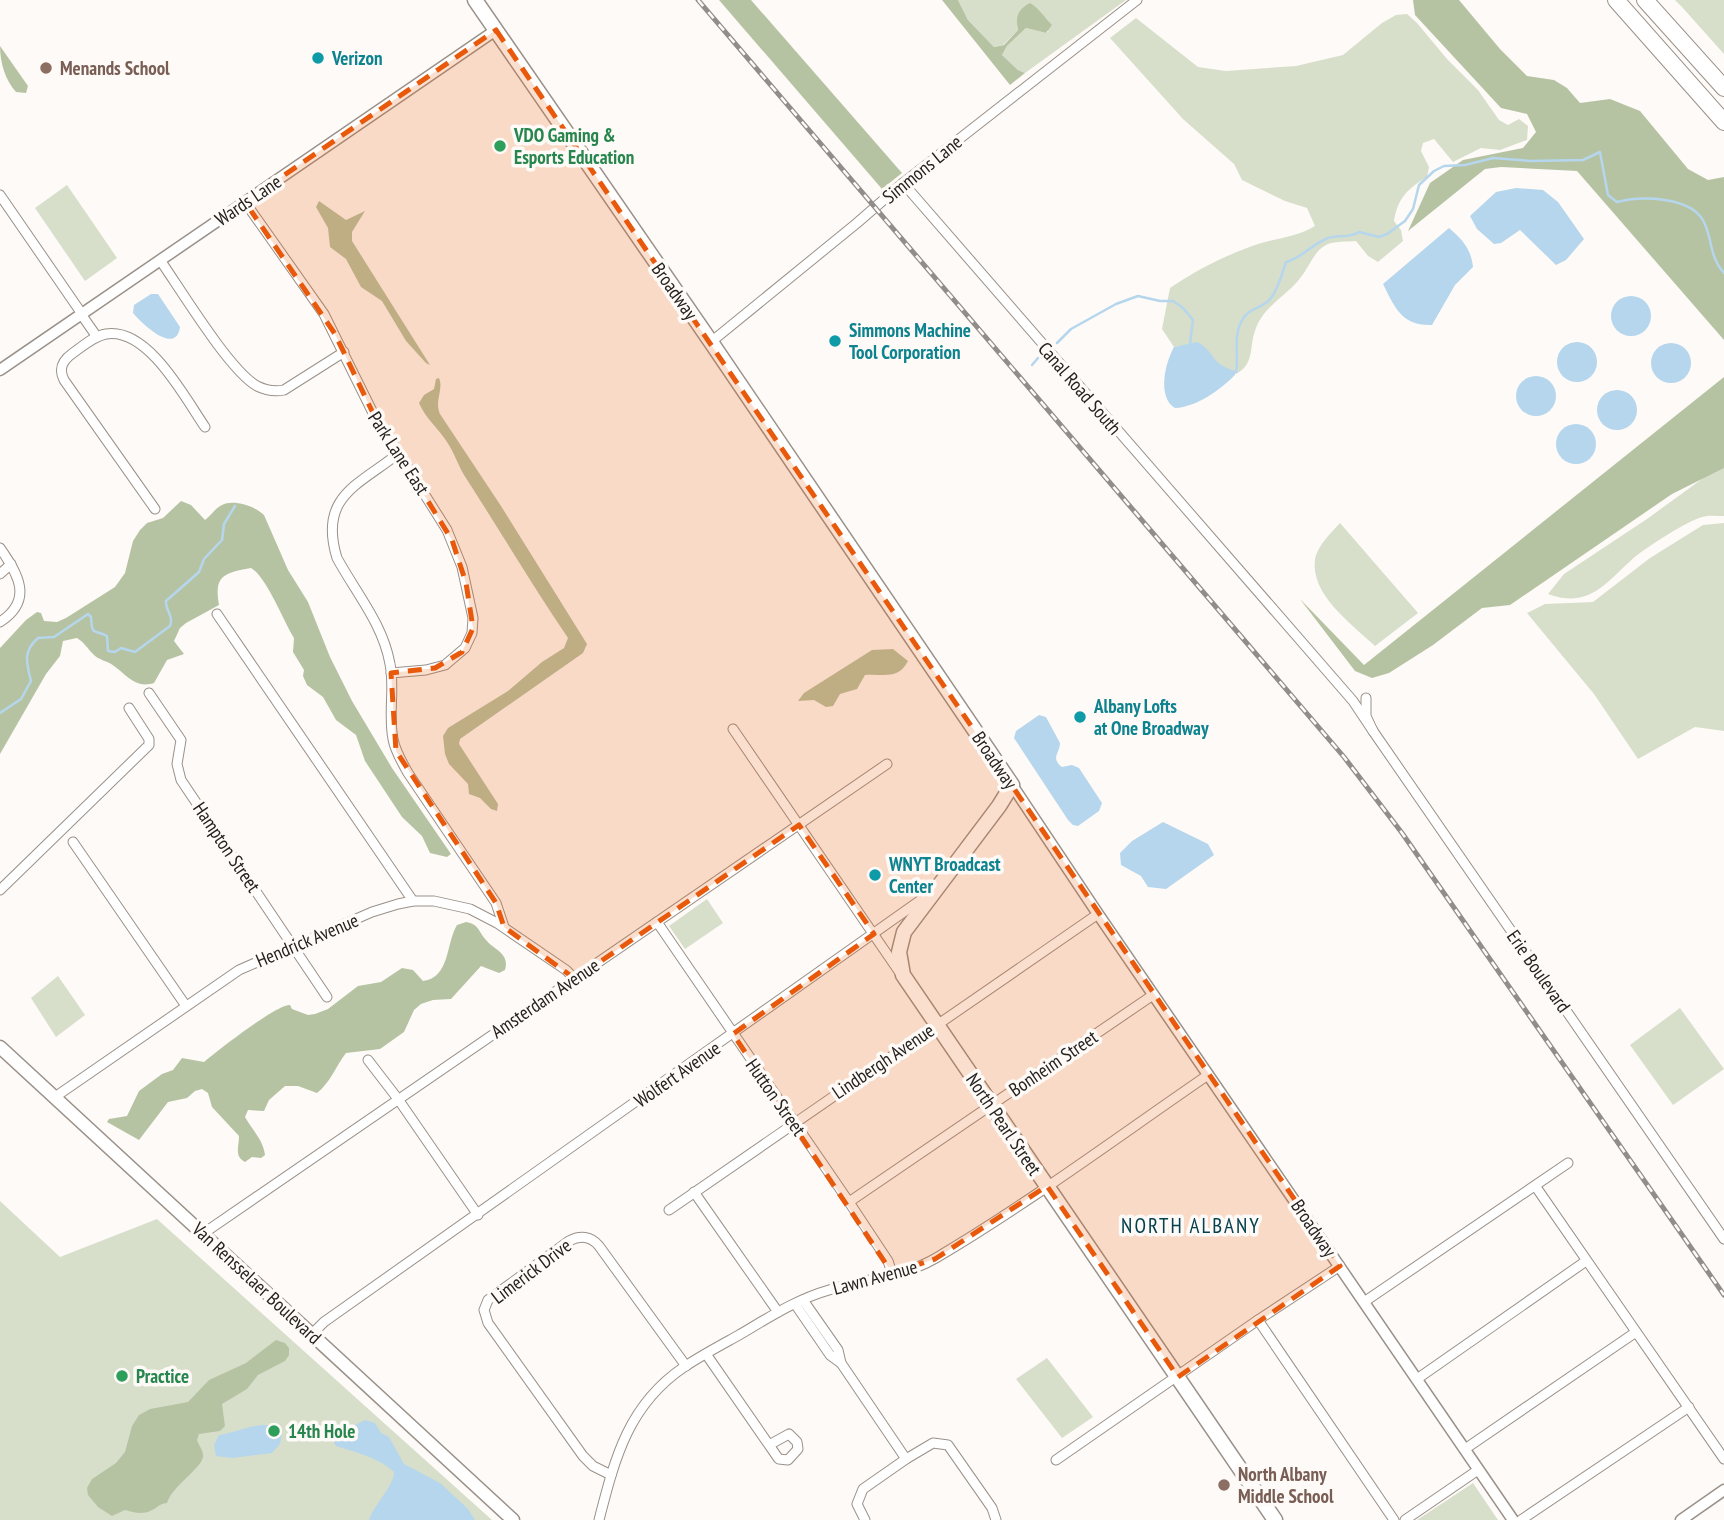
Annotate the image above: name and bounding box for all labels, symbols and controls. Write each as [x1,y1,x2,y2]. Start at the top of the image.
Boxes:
place label: Verizon [331,46,382,70]
marker: Verizon [310,50,326,66]
place label: Menands School [60,56,170,80]
marker: Menands School [38,60,54,76]
place label: VDO Gaming & Esports Education [513,123,634,169]
street label: Simmons Lane [877,130,967,208]
marker: VDO Gaming & Esports Education [492,138,508,154]
street label: Wards Lane [210,169,286,231]
street label: Broadway [647,258,704,325]
place label: Simmons Machine Tool Corporation [849,318,971,364]
marker: Simmons Machine Tool Corporation [827,333,843,349]
street label: Canal Road South [1033,337,1127,439]
street label: Park Lane East [363,407,435,500]
place label: Albany Lofts at One Broadway [1093,694,1209,740]
marker: Albany Lofts at One Broadway [1072,709,1088,725]
street label: Broadway [967,727,1023,794]
street label: Hampton Street [188,797,266,897]
place label: WNYT Broadcast Center [888,852,1001,898]
marker: WNYT Broadcast Center [867,867,883,883]
street label: Hendrick Avenue [252,908,362,972]
street label: Erie Boulevard [1502,925,1576,1017]
street label: Amsterdam Avenue [486,953,604,1043]
street label: Lindbergh Avenue [827,1018,939,1104]
street label: Bonheim Street [1004,1024,1102,1101]
street label: Wolfert Avenue [629,1035,725,1112]
street label: Hutton Street [741,1054,812,1141]
street label: North Pearl Street [961,1068,1047,1180]
street label: Broadway [1286,1195,1342,1262]
district label: NORTH ALBANY [1121,1212,1261,1239]
street label: Van Rensselaer Boulevard [187,1216,327,1349]
street label: Limerick Drive [486,1233,576,1309]
street label: Lawn Avenue [830,1254,920,1300]
place label: Practice [136,1364,189,1388]
marker: Practice [114,1368,130,1384]
place label: 14th Hole [288,1419,355,1443]
marker: 14th Hole [266,1423,282,1439]
place label: North Albany Middle School [1238,1462,1334,1508]
marker: North Albany Middle School [1216,1477,1232,1493]

